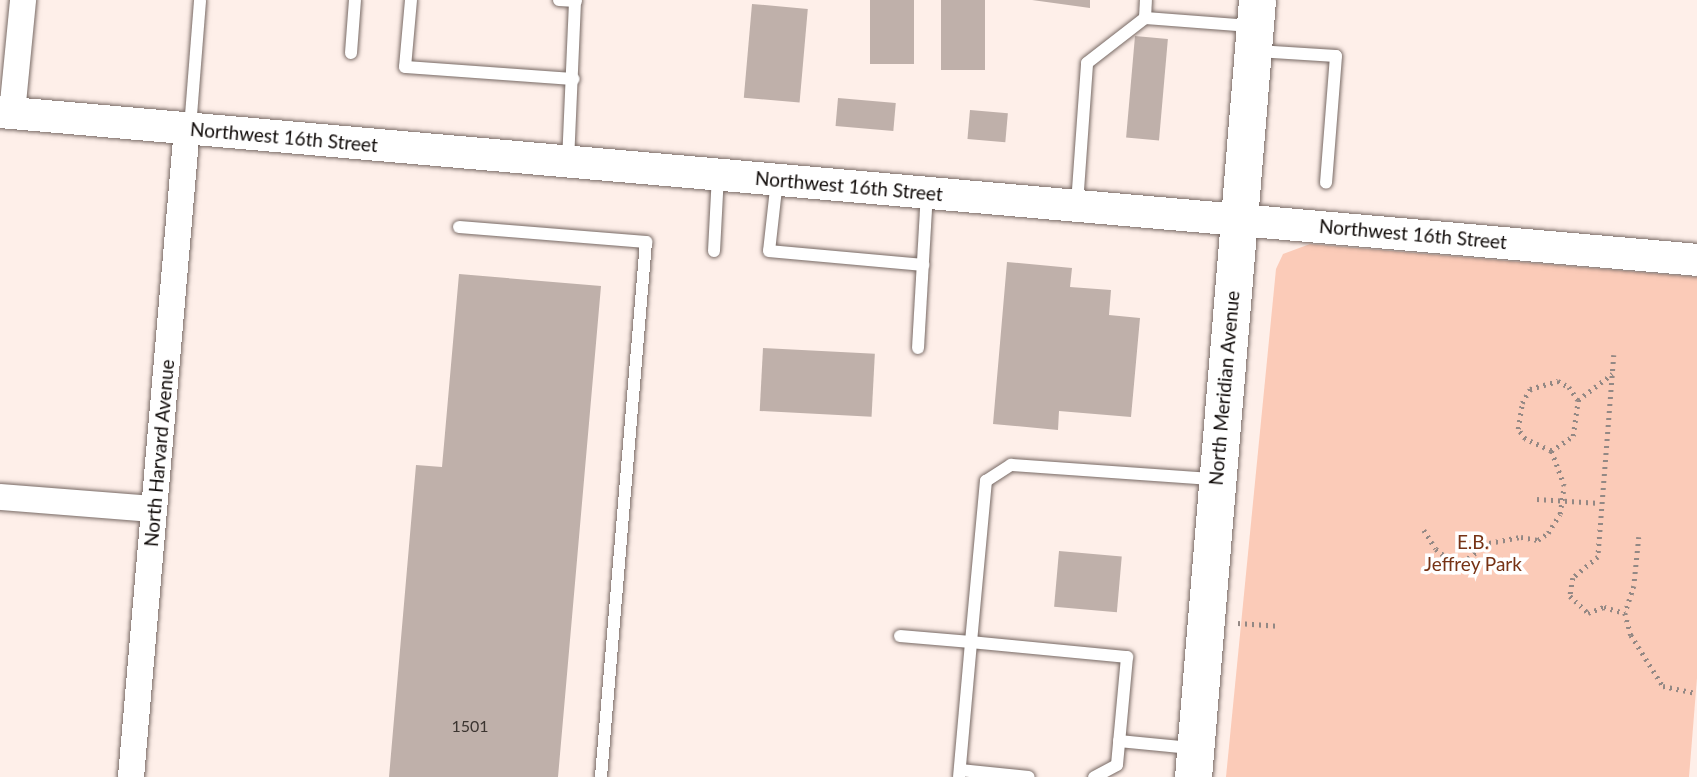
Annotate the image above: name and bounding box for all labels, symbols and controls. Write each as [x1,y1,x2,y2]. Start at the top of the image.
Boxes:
street label: Northwest 16th Street [189,117,379,157]
street label: Northwest 16th Street [754,166,944,206]
street label: Northwest 16th Street [1318,214,1508,254]
street label: North Meridian Avenue [1204,289,1244,487]
street label: North Harvard Avenue [139,358,179,548]
park label: E.B. Jeffrey Park [1424,531,1522,575]
house number: 1501 [451,716,489,736]

